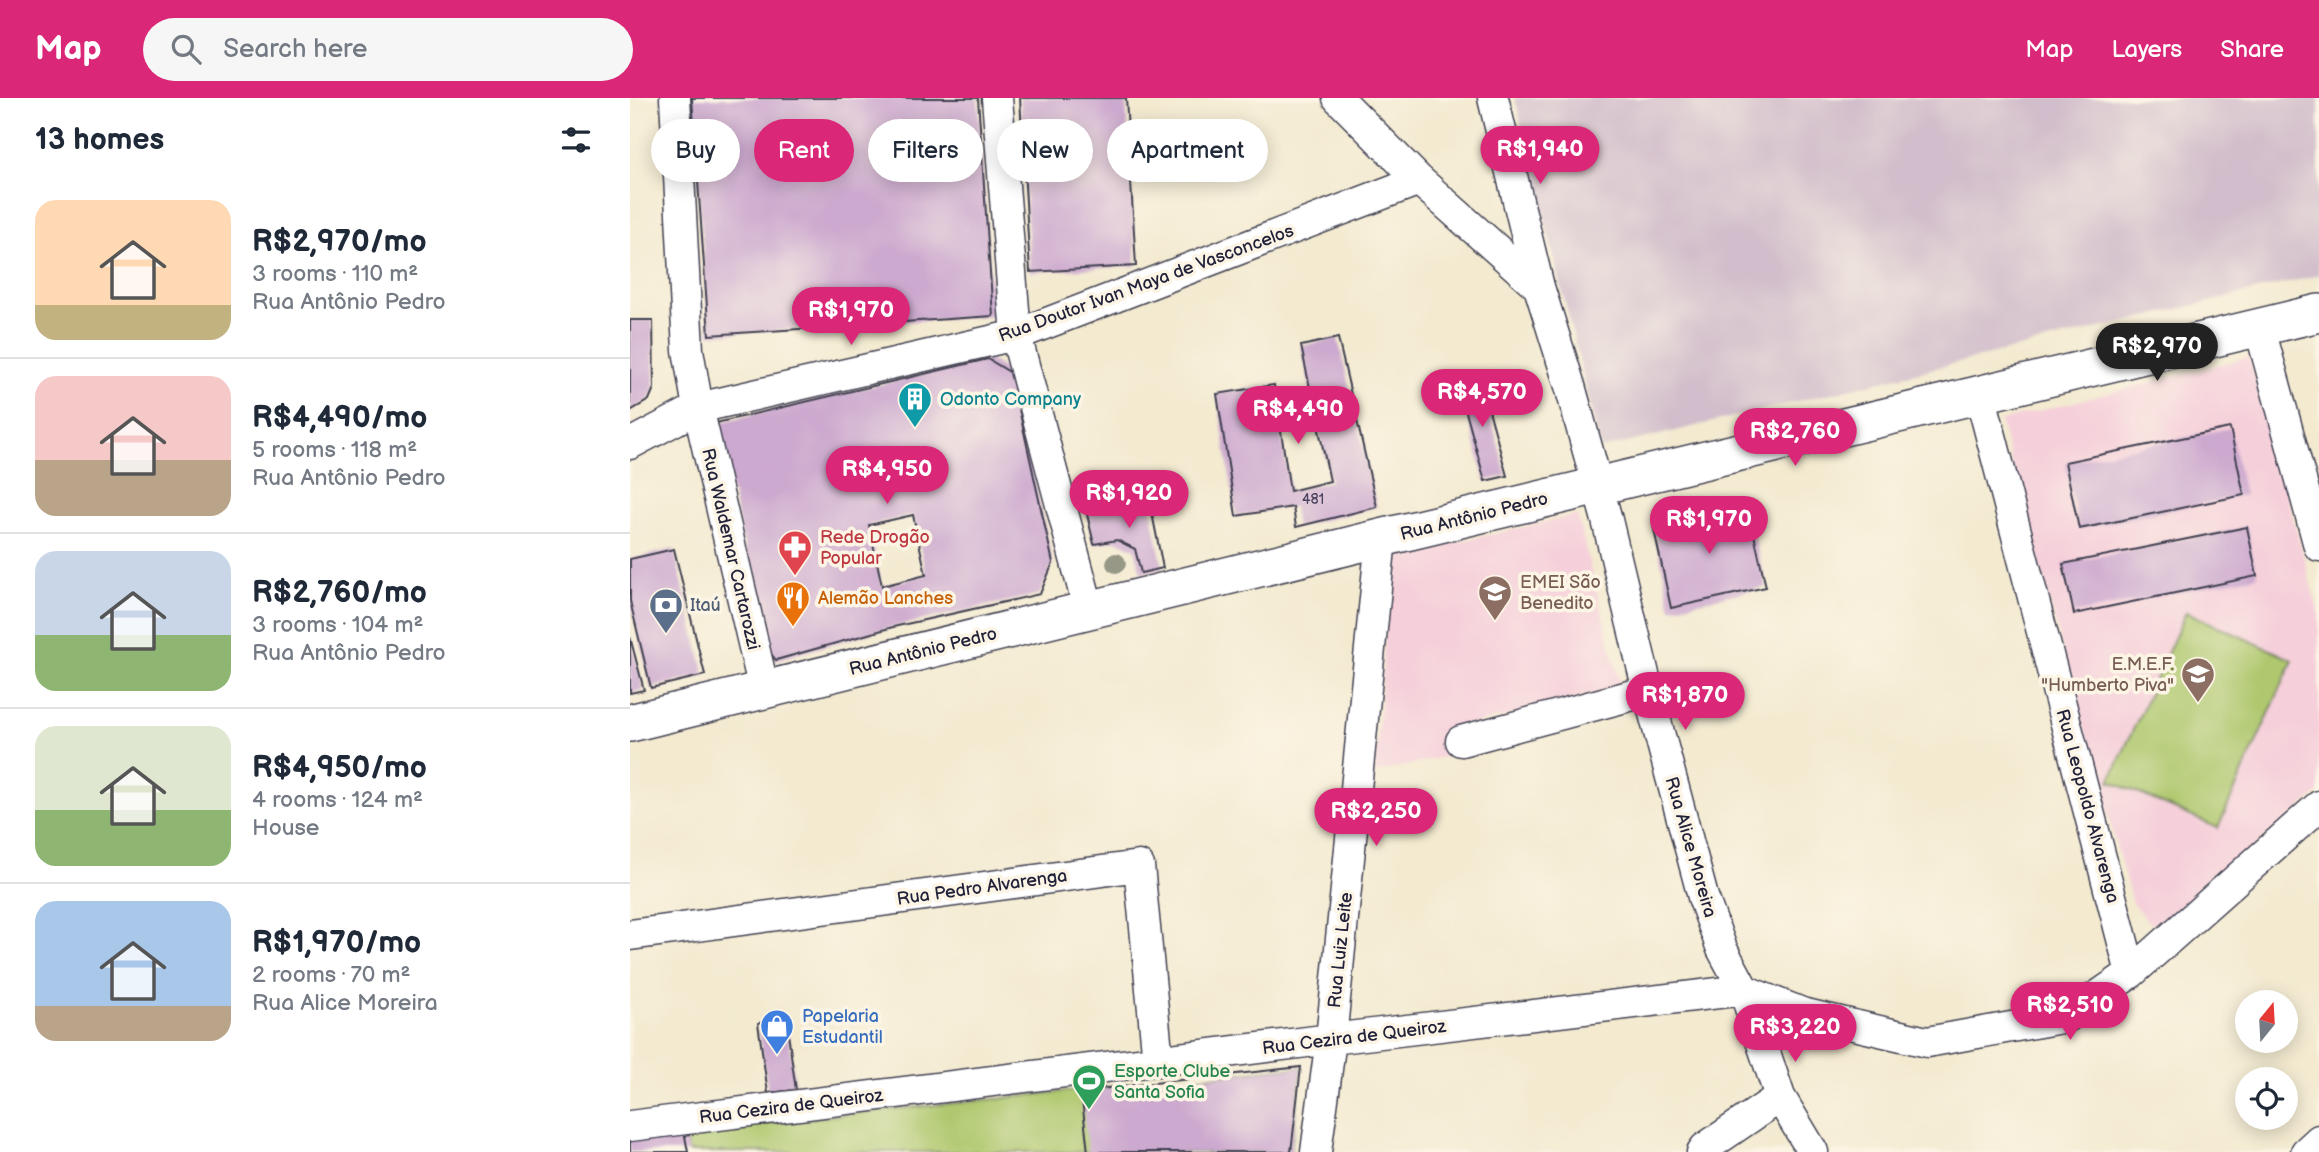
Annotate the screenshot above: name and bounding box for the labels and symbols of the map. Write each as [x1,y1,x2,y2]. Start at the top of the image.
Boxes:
pin: R$1,940 [1475,126,1605,186]
street label: Rua Doutor Ivan Maya de Vasconcelos [996,220,1297,347]
pin: R$1,970 [786,288,916,347]
pin: R$2,970 [2092,324,2222,383]
pin: R$4,570 [1417,370,1547,429]
building icon: Odonto Company [896,380,934,429]
pin: R$4,490 [1233,386,1363,446]
place label: Odonto Company [940,389,1082,410]
pin: R$2,760 [1730,408,1860,468]
street label: Rua Waldemar Cartarozzi [697,446,764,652]
pin: R$4,950 [822,446,952,506]
pin: R$1,920 [1064,470,1194,530]
street label: Rua Antônio Pedro [1398,488,1550,545]
house number: 481 [1302,491,1324,508]
pin: R$1,970 [1644,496,1774,556]
place label: Rede Drogão Popular [820,527,930,569]
pharmacy icon: Rede Drogão Popular [776,528,814,577]
place label: EMEI São Benedito [1520,572,1601,614]
school or university icon: EMEI São Benedito [1476,573,1514,622]
restaurant icon: Alemão Lanches [774,579,812,628]
bank icon: Itaú [647,586,685,635]
place label: Alemão Lanches [818,588,953,609]
place label: Itaú [690,595,721,616]
street label: Rua Antônio Pedro [847,623,999,680]
place label: E.M.E.F. "Humberto Piva" [2041,654,2174,696]
school or university icon: E.M.E.F. "Humberto Piva" [2179,655,2217,704]
pin: R$1,870 [1620,672,1750,732]
street label: Rua Leopoldo Alvarenga [2052,707,2124,905]
street label: Rua Alice Moreira [1660,774,1721,920]
pin: R$2,250 [1311,788,1441,848]
street label: Rua Pedro Alvarenga [895,865,1069,910]
street label: Rua Luiz Leite [1324,891,1357,1009]
pin: R$2,510 [2005,982,2135,1042]
north arrow [2235,990,2298,1054]
pin: R$3,220 [1730,1004,1860,1064]
place label: Papelaria Estudantil [802,1006,883,1048]
shop icon: Papelaria Estudantil [758,1007,796,1056]
street label: Rua Cezira de Queiroz [1261,1016,1448,1059]
place label: Esporte Clube Santa Sofia [1114,1061,1231,1103]
sports icon: Esporte Clube Santa Sofia [1070,1062,1108,1111]
street label: Rua Cezira de Queiroz [698,1085,885,1128]

